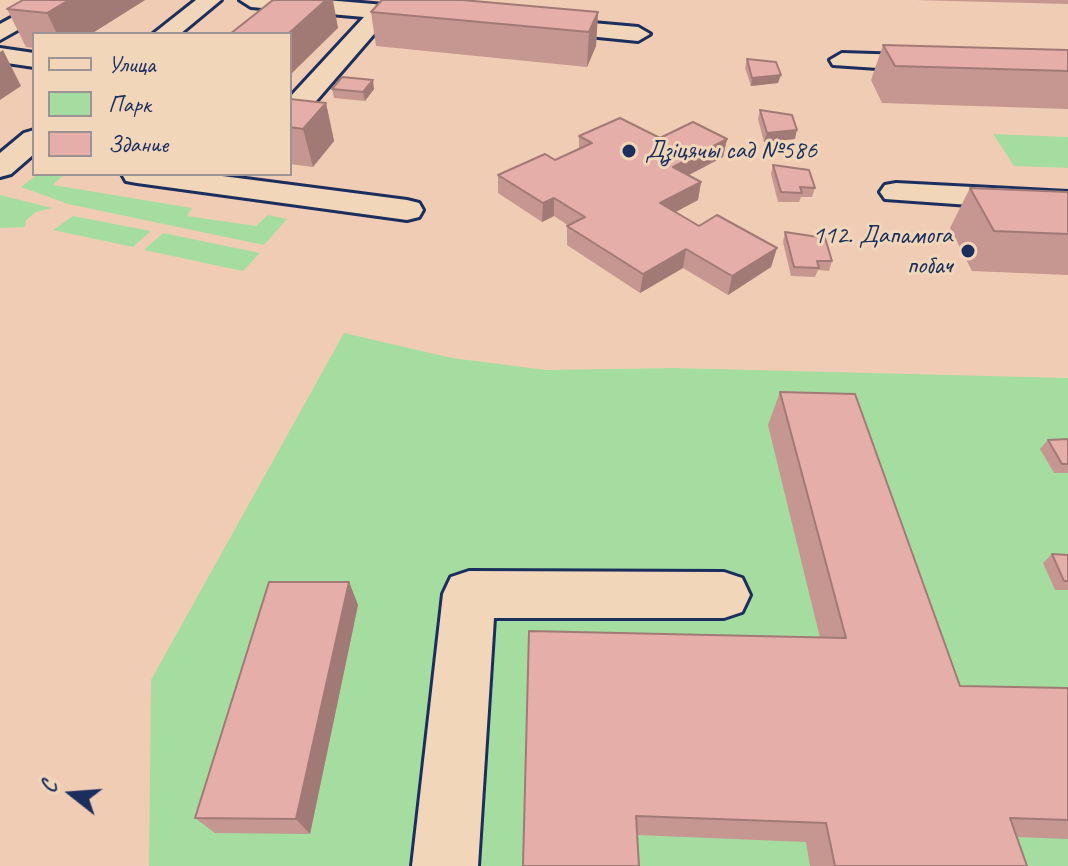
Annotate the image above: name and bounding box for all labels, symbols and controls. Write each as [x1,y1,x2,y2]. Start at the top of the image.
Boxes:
legend [32,32,292,176]
text: Улица [108,49,156,79]
text: Парк [108,89,151,119]
text: Здание [108,129,168,159]
place label: Дзіцячы сад №586 [645,135,817,167]
marker: Дзіцячы сад №586 [620,142,638,160]
place label: 112. Дапамога побач [812,220,952,282]
marker: 112. Дапамога побач [959,242,977,260]
north arrow [32,754,112,834]
text: С [34,778,64,796]

